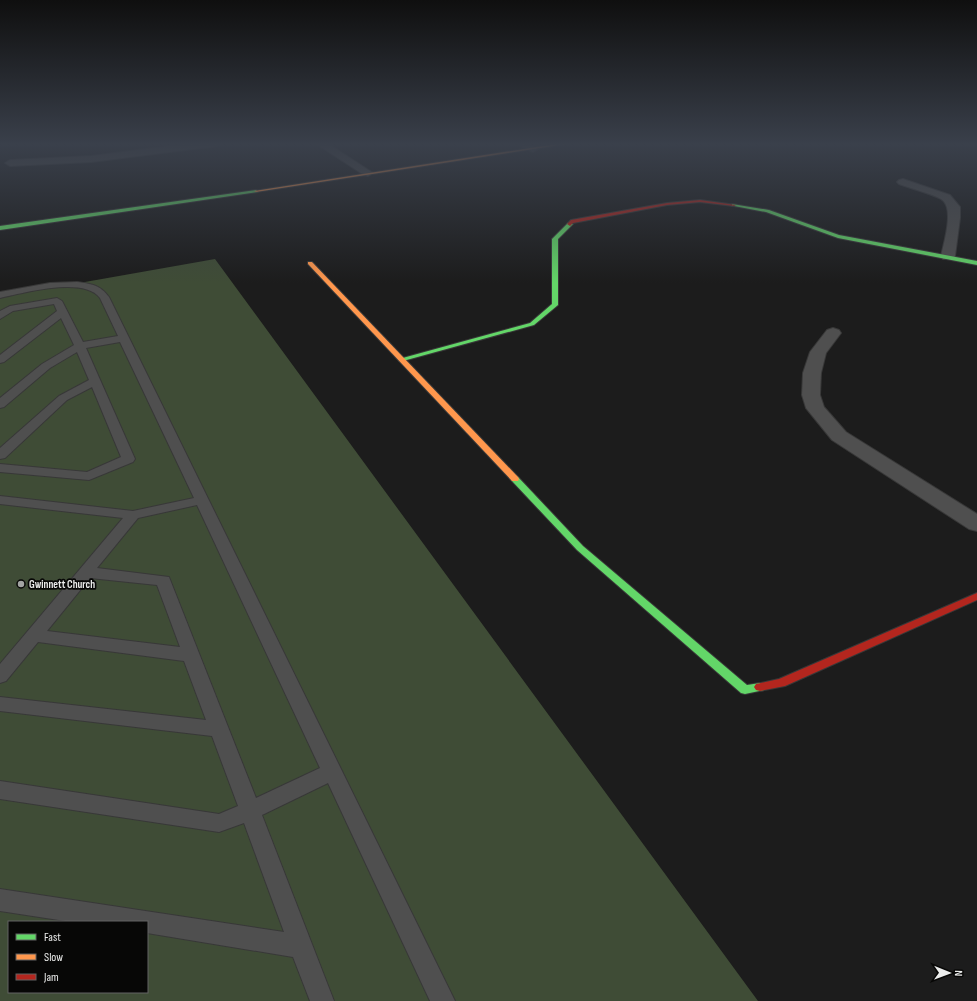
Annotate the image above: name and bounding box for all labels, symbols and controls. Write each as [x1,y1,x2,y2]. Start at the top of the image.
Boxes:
place label: Gwinnett Church [29,578,95,591]
marker: Gwinnett Church [16,579,26,589]
legend [8,921,148,993]
text: Fast [44,930,61,945]
text: Slow [44,950,63,965]
north arrow [929,953,969,993]
text: Jam [43,970,59,985]
text: N [952,970,965,976]

